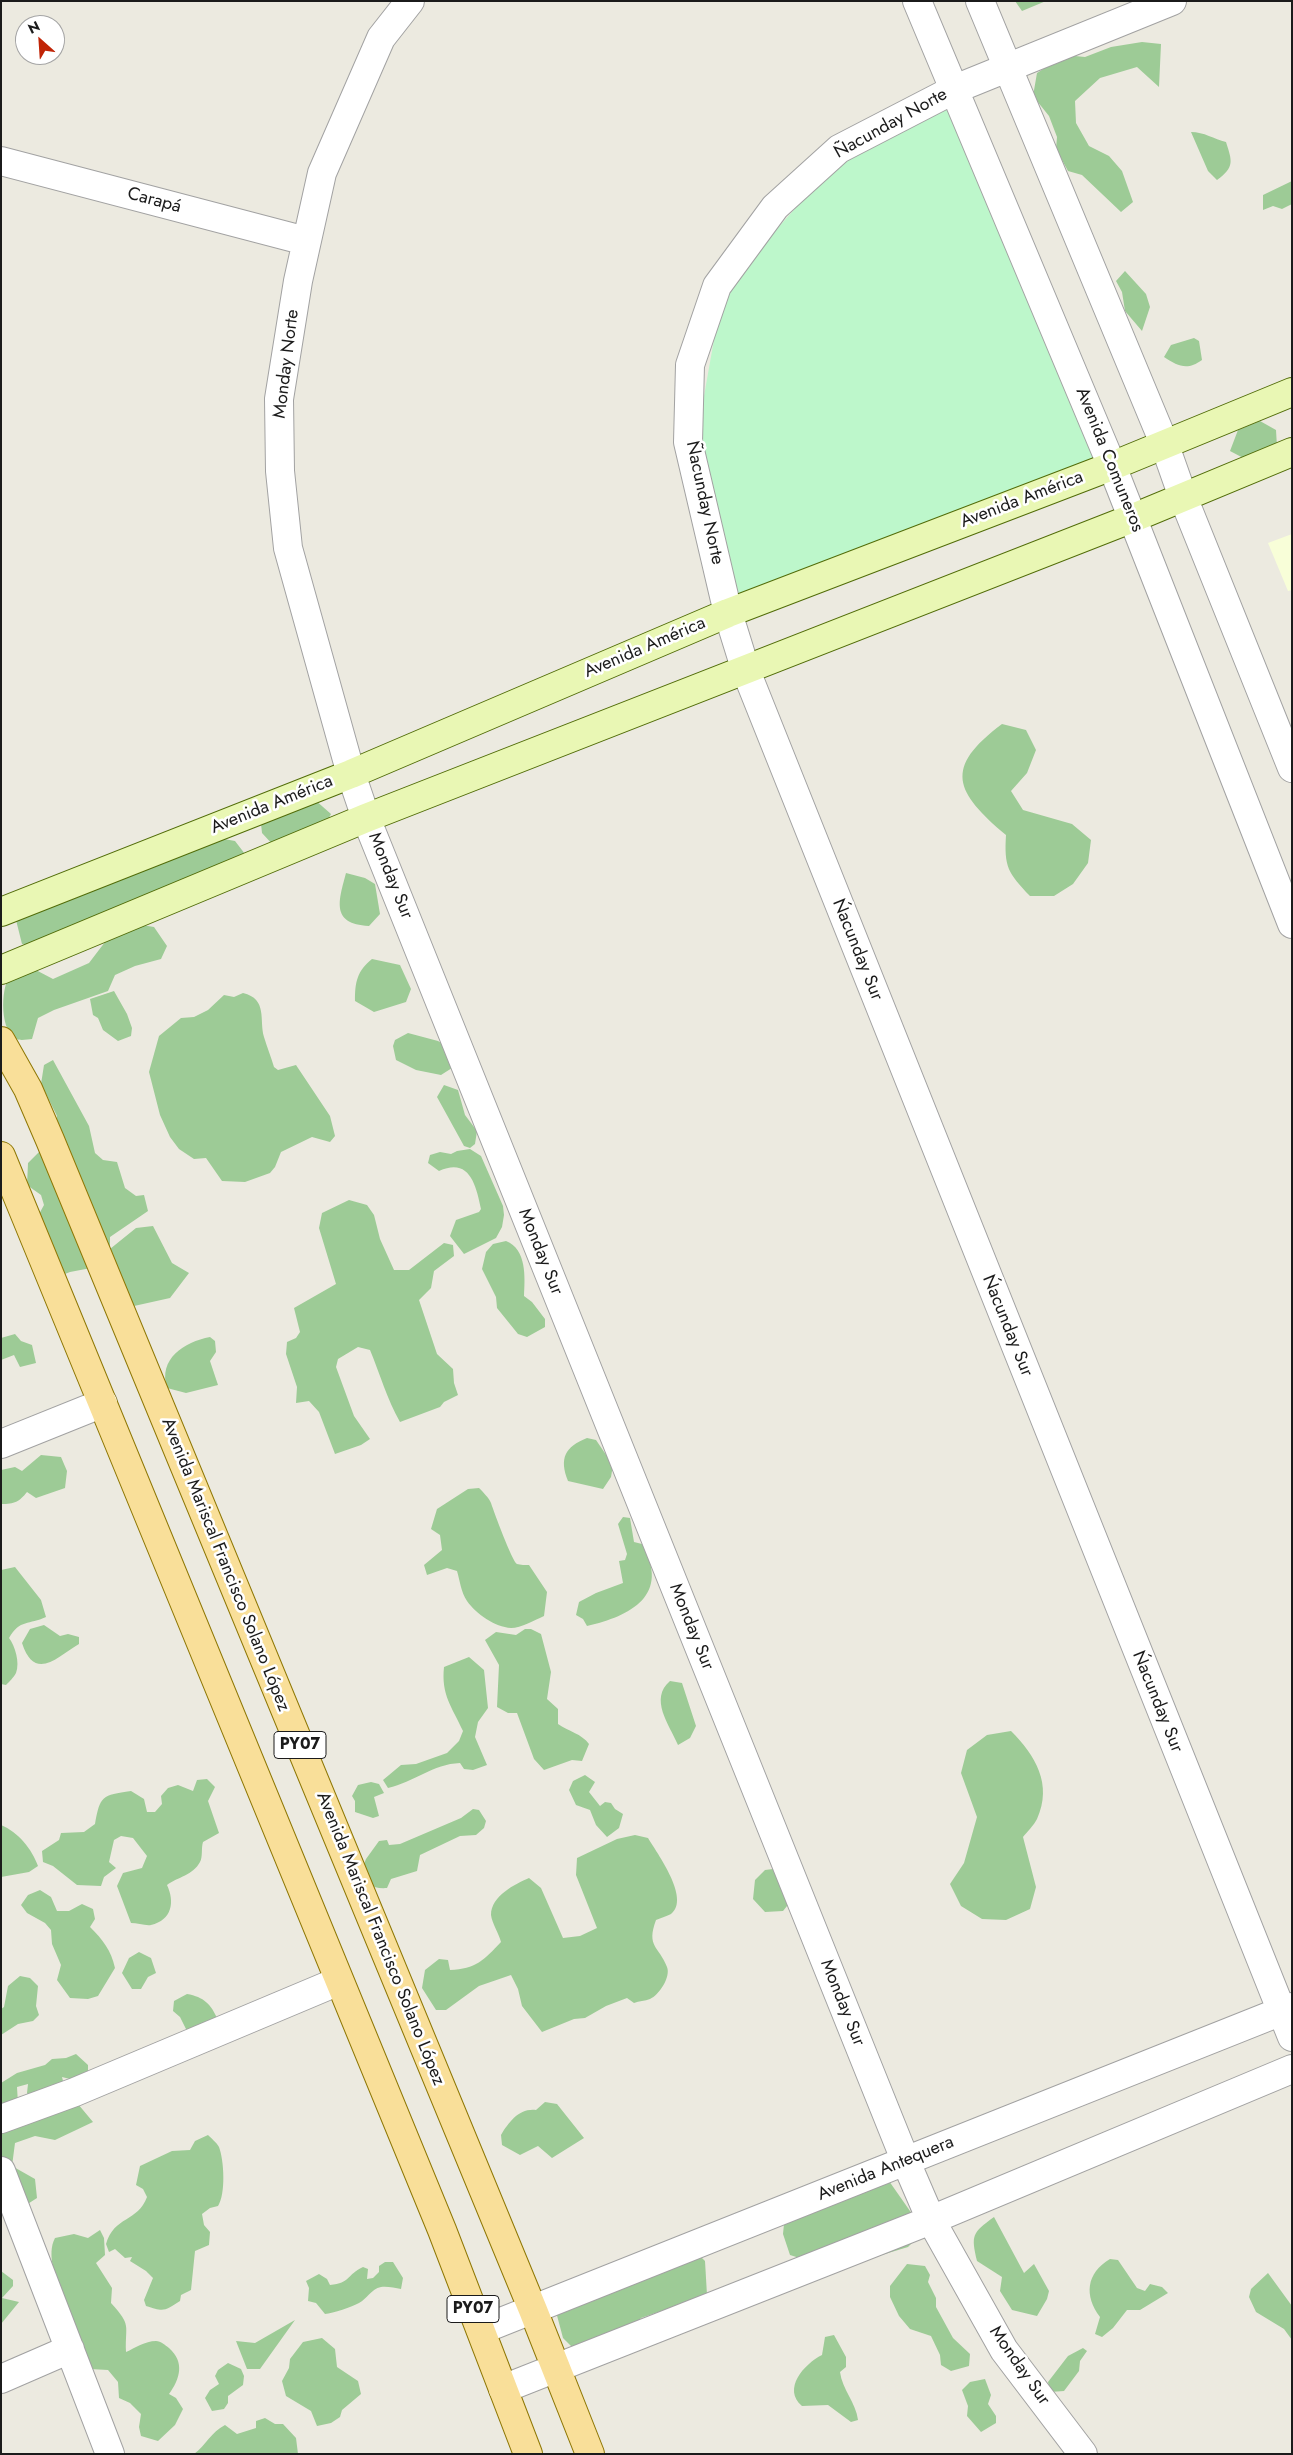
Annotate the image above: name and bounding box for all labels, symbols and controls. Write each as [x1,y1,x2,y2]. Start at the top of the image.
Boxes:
north arrow [15,15,65,65]
text: N [24,16,43,39]
street label: Ñacunday Norte [831,84,951,164]
street label: Carapá [125,183,183,219]
street label: Monday Norte [270,308,304,420]
street label: Avenida Comuneros [1070,385,1148,535]
street label: Ñacunday Norte [680,439,728,567]
street label: Avenida América [958,467,1086,533]
street label: Avenida América [581,613,709,683]
street label: Avenida América [208,771,336,839]
street label: Monday Sur [363,830,417,922]
street label: Ńacunday Sur [827,896,887,1004]
street label: Monday Sur [513,1206,567,1298]
street label: Ńacunday Sur [977,1272,1037,1380]
street label: Avenida Mariscal Francisco Solano López [156,1415,294,1715]
street label: Monday Sur [664,1581,718,1673]
street label: Ńacunday Sur [1127,1648,1187,1756]
road number: PY07 [274,1732,326,1758]
street label: Avenida Mariscal Francisco Solano López [311,1789,449,2089]
street label: Monday Sur [815,1957,869,2049]
street label: Avenida Antequera [815,2132,957,2206]
road number: PY07 [447,2296,499,2322]
street label: Monday Sur [984,2322,1054,2410]

